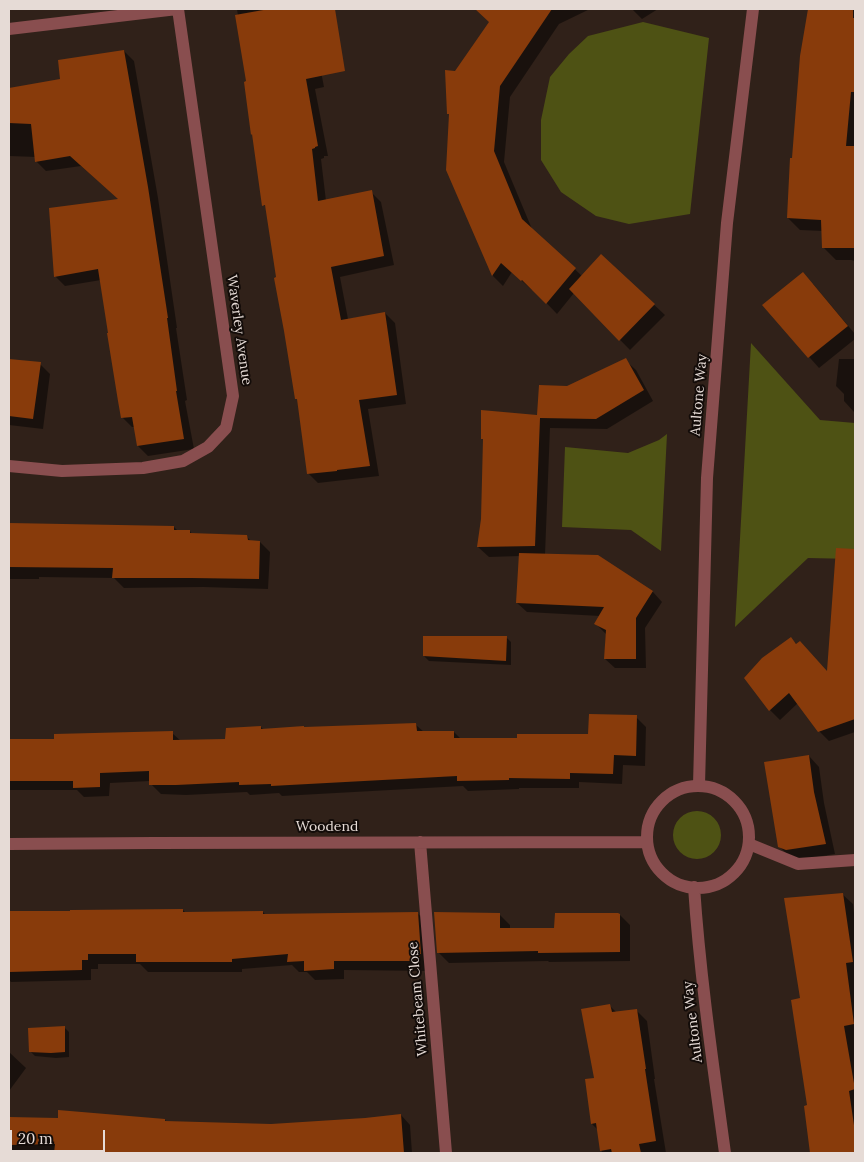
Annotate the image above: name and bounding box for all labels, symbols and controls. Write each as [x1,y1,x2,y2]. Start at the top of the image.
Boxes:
street label: Waverley Avenue [223,274,255,386]
street label: Aultone Way [687,353,711,437]
street label: Woodend [296,819,358,835]
street label: Whitebeam Close [405,941,431,1057]
street label: Aultone Way [680,980,706,1064]
scale bar [12,1120,108,1152]
text: 20 m [18,1129,53,1148]

